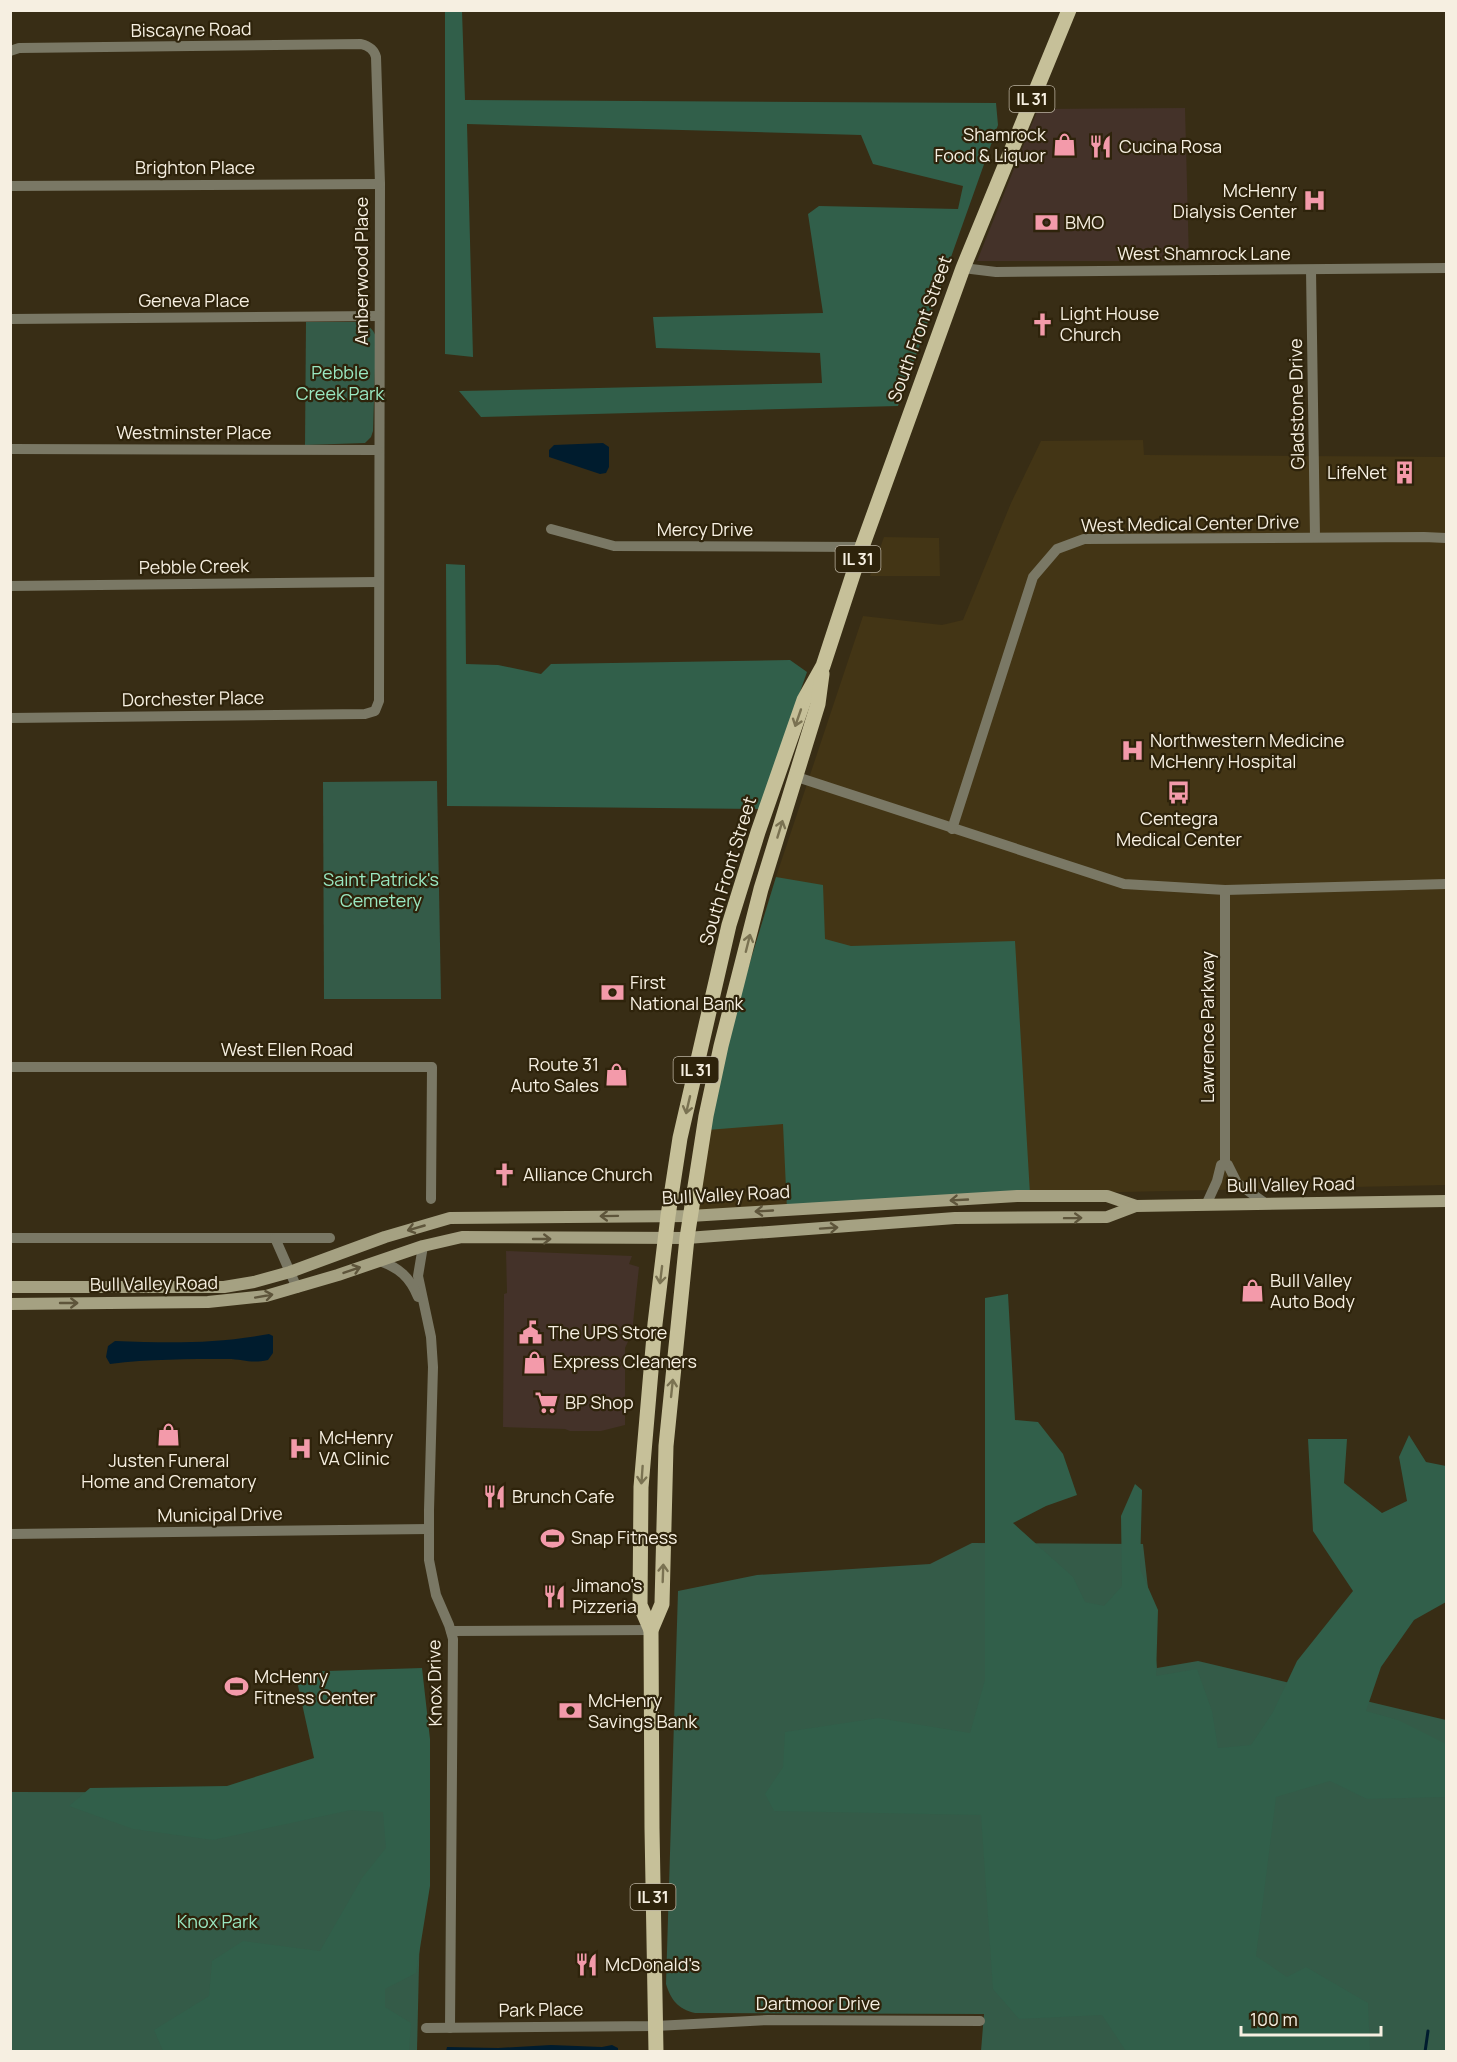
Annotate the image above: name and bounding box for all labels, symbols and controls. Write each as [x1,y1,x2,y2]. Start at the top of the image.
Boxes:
street label: Biscayne Road [130,16,252,42]
road number: IL 31 [1010,86,1054,112]
place label: Shamrock Food & Liquor [934,122,1047,167]
shop icon: Shamrock Food & Liquor [1051,132,1077,158]
restaurant icon: Cucina Rosa [1088,134,1114,160]
place label: Cucina Rosa [1119,134,1222,158]
street label: Brighton Place [135,155,255,179]
place label: McHenry Dialysis Center [1173,178,1298,223]
hospital icon: McHenry Dialysis Center [1302,188,1328,214]
street label: Amberwood Place [349,197,373,345]
bank icon: BMO [1034,210,1060,236]
place label: BMO [1065,210,1104,234]
street label: West Shamrock Lane [1117,241,1291,265]
street label: South Front Street [881,252,957,405]
street label: Geneva Place [138,288,250,312]
place label: Light House Church [1060,301,1159,346]
church icon: Light House Church [1029,311,1055,337]
street label: Gladstone Drive [1283,338,1309,470]
park label: Pebble Creek Park [296,360,385,405]
street label: Westminster Place [116,420,272,444]
place label: LifeNet [1327,460,1387,484]
building icon: LifeNet [1392,460,1418,486]
street label: West Medical Center Drive [1081,509,1299,537]
street label: Mercy Drive [657,517,753,541]
road number: IL 31 [836,546,880,572]
street label: Pebble Creek [139,553,250,579]
street label: Dorchester Place [122,685,264,711]
one-way arrow [792,708,803,727]
place label: Northwestern Medicine McHenry Hospital [1150,728,1345,773]
hospital icon: Northwestern Medicine McHenry Hospital [1119,738,1145,764]
bus stop icon: Centegra Medical Center [1166,780,1192,806]
street label: South Front Street [693,793,761,948]
place label: Centegra Medical Center [1116,806,1242,851]
one-way arrow [775,820,786,839]
park label: Saint Patrick's Cemetery [323,867,439,912]
one-way arrow [742,934,754,953]
street label: Lawrence Parkway [1195,951,1219,1103]
place label: First National Bank [630,970,745,1015]
bank icon: First National Bank [599,980,625,1006]
street label: West Ellen Road [221,1037,353,1061]
place label: Route 31 Auto Sales [511,1052,599,1097]
road number: IL 31 [674,1057,718,1083]
shop icon: Route 31 Auto Sales [604,1062,630,1088]
one-way arrow [682,1095,693,1114]
church icon: Alliance Church [492,1162,518,1188]
place label: Alliance Church [523,1162,653,1186]
street label: Bull Valley Road [1227,1171,1355,1197]
street label: Bull Valley Road [661,1179,791,1209]
one-way arrow [950,1194,970,1205]
one-way arrow [755,1206,775,1217]
one-way arrow [600,1211,620,1222]
one-way arrow [1063,1212,1083,1224]
one-way arrow [819,1222,839,1233]
one-way arrow [407,1223,426,1234]
one-way arrow [532,1233,552,1245]
one-way arrow [342,1264,361,1275]
one-way arrow [655,1264,666,1284]
place label: Bull Valley Auto Body [1270,1268,1356,1313]
street label: Bull Valley Road [90,1270,218,1296]
shop icon: Bull Valley Auto Body [1239,1278,1265,1304]
one-way arrow [253,1290,273,1301]
one-way arrow [58,1297,78,1309]
public building icon: The UPS Store [517,1320,543,1346]
place label: The UPS Store [548,1320,667,1344]
shop icon: Express Cleaners [522,1349,548,1375]
place label: Express Cleaners [553,1349,697,1373]
one-way arrow [667,1378,678,1398]
supermarket icon: BP Shop [534,1390,560,1416]
place label: BP Shop [565,1390,634,1414]
shop icon: Justen Funeral Home and Crematory [156,1422,182,1448]
place label: McHenry VA Clinic [319,1425,394,1470]
hospital icon: McHenry VA Clinic [288,1435,314,1461]
place label: Justen Funeral Home and Crematory [81,1448,257,1493]
one-way arrow [636,1465,647,1485]
restaurant icon: Brunch Cafe [481,1484,507,1510]
place label: Brunch Cafe [512,1484,615,1508]
street label: Municipal Drive [157,1501,283,1527]
sports icon: Snap Fitness [540,1525,566,1551]
place label: Snap Fitness [571,1525,678,1549]
one-way arrow [657,1564,668,1584]
place label: Jimano's Pizzeria [572,1573,642,1618]
restaurant icon: Jimano's Pizzeria [541,1583,567,1609]
street label: Knox Drive [421,1639,447,1727]
place label: McHenry Fitness Center [254,1664,376,1709]
sports icon: McHenry Fitness Center [223,1674,249,1700]
place label: McHenry Savings Bank [588,1688,698,1733]
bank icon: McHenry Savings Bank [557,1698,583,1724]
road number: IL 31 [630,1884,676,1910]
park label: Knox Park [177,1909,258,1933]
restaurant icon: McDonald's [574,1952,600,1978]
place label: McDonald's [605,1952,700,1976]
street label: Dartmoor Drive [756,1991,880,2015]
street label: Park Place [498,1996,584,2022]
scale bar [1241,1999,1380,2037]
text: 100 m [1250,2007,1298,2031]

